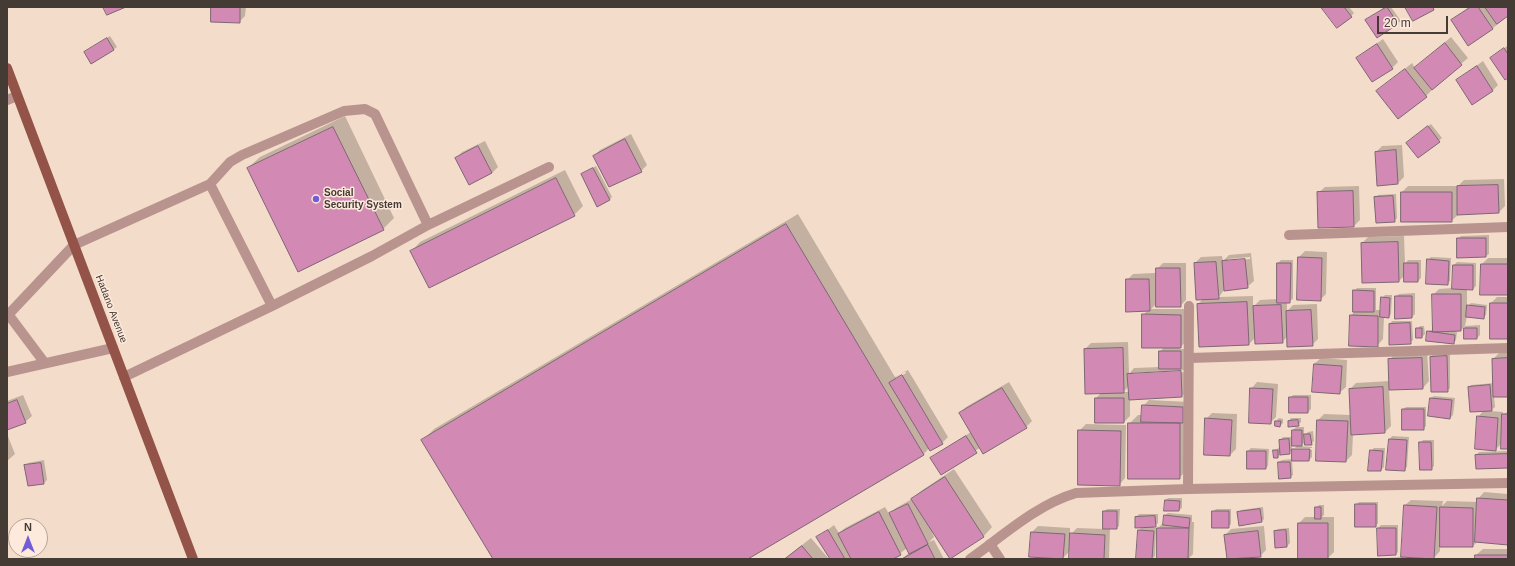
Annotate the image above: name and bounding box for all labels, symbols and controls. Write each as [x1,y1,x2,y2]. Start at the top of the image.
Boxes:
scale bar [1379,8,1450,34]
text: 20 m [1384,16,1411,30]
place label: Social Security System [324,187,402,210]
marker: Social Security System [311,194,321,204]
street label: Hadano Avenue [93,273,129,345]
north arrow [8,518,48,558]
text: N [24,521,32,533]

